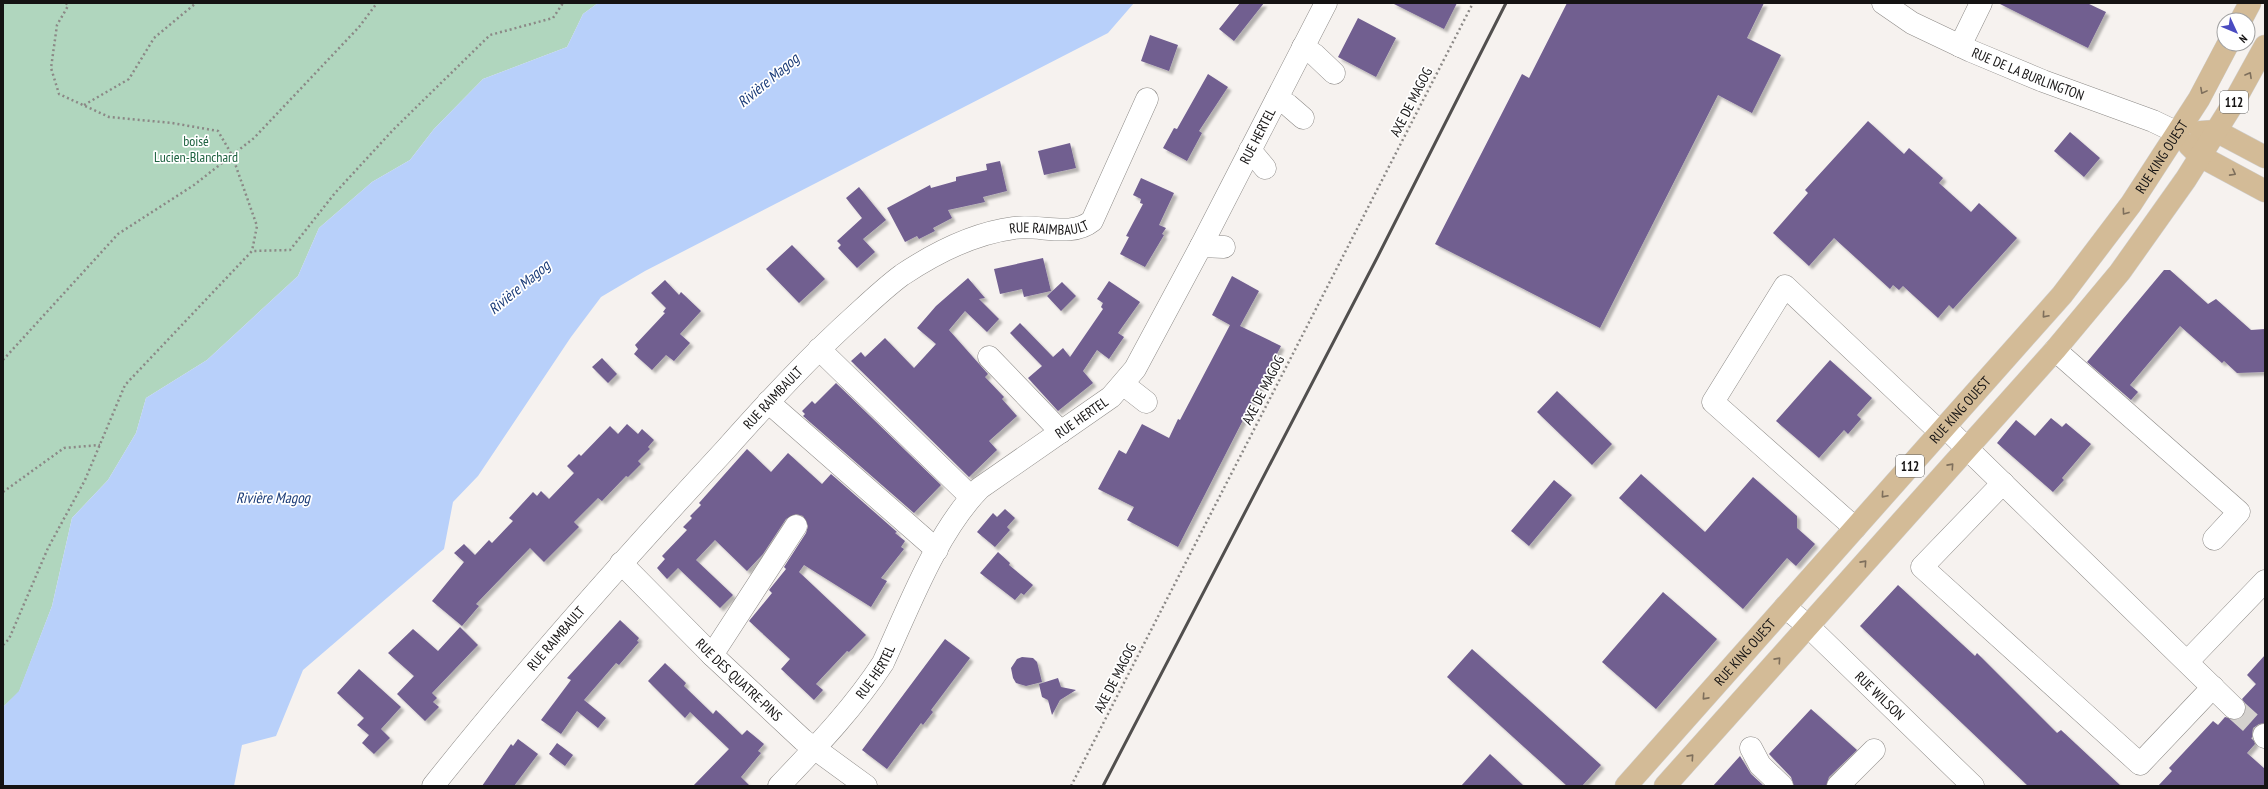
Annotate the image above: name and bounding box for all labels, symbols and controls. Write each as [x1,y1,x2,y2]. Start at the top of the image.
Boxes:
north arrow [2216,12,2256,52]
text: N [2236,32,2250,46]
street label: RUE DE LA BURLINGTON [1969,43,2087,104]
water label: Rivière Magog [733,48,804,111]
street label: AXE DE MAGOG [1386,64,1436,140]
one-way arrow [2245,71,2252,79]
one-way arrow [2201,86,2208,94]
road number: 112 [2220,91,2248,113]
street label: RUE HERTEL [1236,105,1280,167]
street label: RUE KING OUEST [2131,116,2192,197]
park label: boisé Lucien-Blanchard [154,132,238,166]
one-way arrow [2228,169,2236,176]
one-way arrow [2123,208,2130,215]
street label: RUE RAIMBAULT [1008,216,1092,239]
water label: Rivière Magog [484,255,555,318]
one-way arrow [2043,310,2050,317]
street label: AXE DE MAGOG [1238,352,1288,428]
street label: RUE RAIMBAULT [739,362,807,433]
street label: RUE KING OUEST [1925,372,1995,447]
street label: RUE HERTEL [1051,393,1112,442]
road number: 112 [1896,455,1924,477]
one-way arrow [1946,463,1954,471]
water label: Rivière Magog [236,488,312,507]
one-way arrow [1882,491,1889,498]
one-way arrow [1860,560,1867,568]
street label: RUE RAIMBAULT [523,602,589,674]
street label: RUE KING OUEST [1710,614,1780,689]
street label: RUE DES QUATRE-PINS [692,635,786,725]
street label: AXE DE MAGOG [1090,640,1140,716]
street label: RUE HERTEL [852,642,899,702]
one-way arrow [1773,657,1780,665]
street label: RUE WILSON [1851,668,1909,724]
one-way arrow [1702,692,1709,700]
one-way arrow [1686,754,1694,762]

